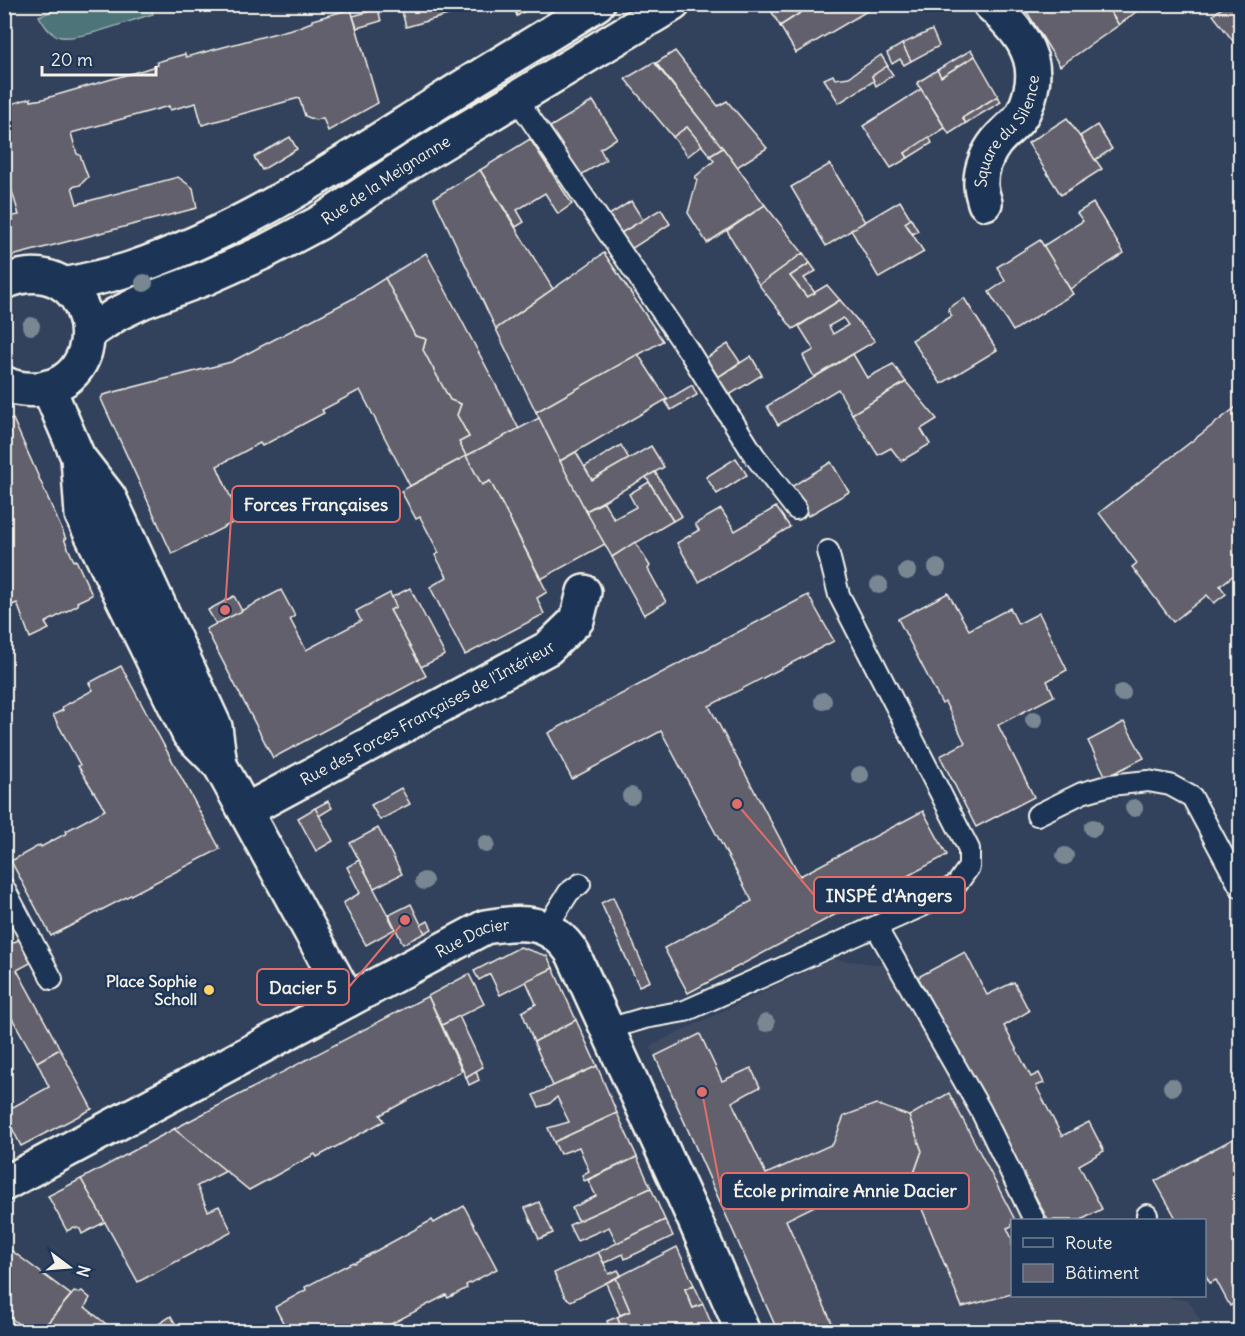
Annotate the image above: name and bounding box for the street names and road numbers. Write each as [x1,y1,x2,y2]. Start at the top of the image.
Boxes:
street label: Square du Silence [971,74,1043,188]
street label: Rue de la Meignanne [317,131,454,229]
street label: Rue des Forces Françaises de l'Intérieur [297,636,560,789]
street label: Rue Dacier [432,914,510,962]

